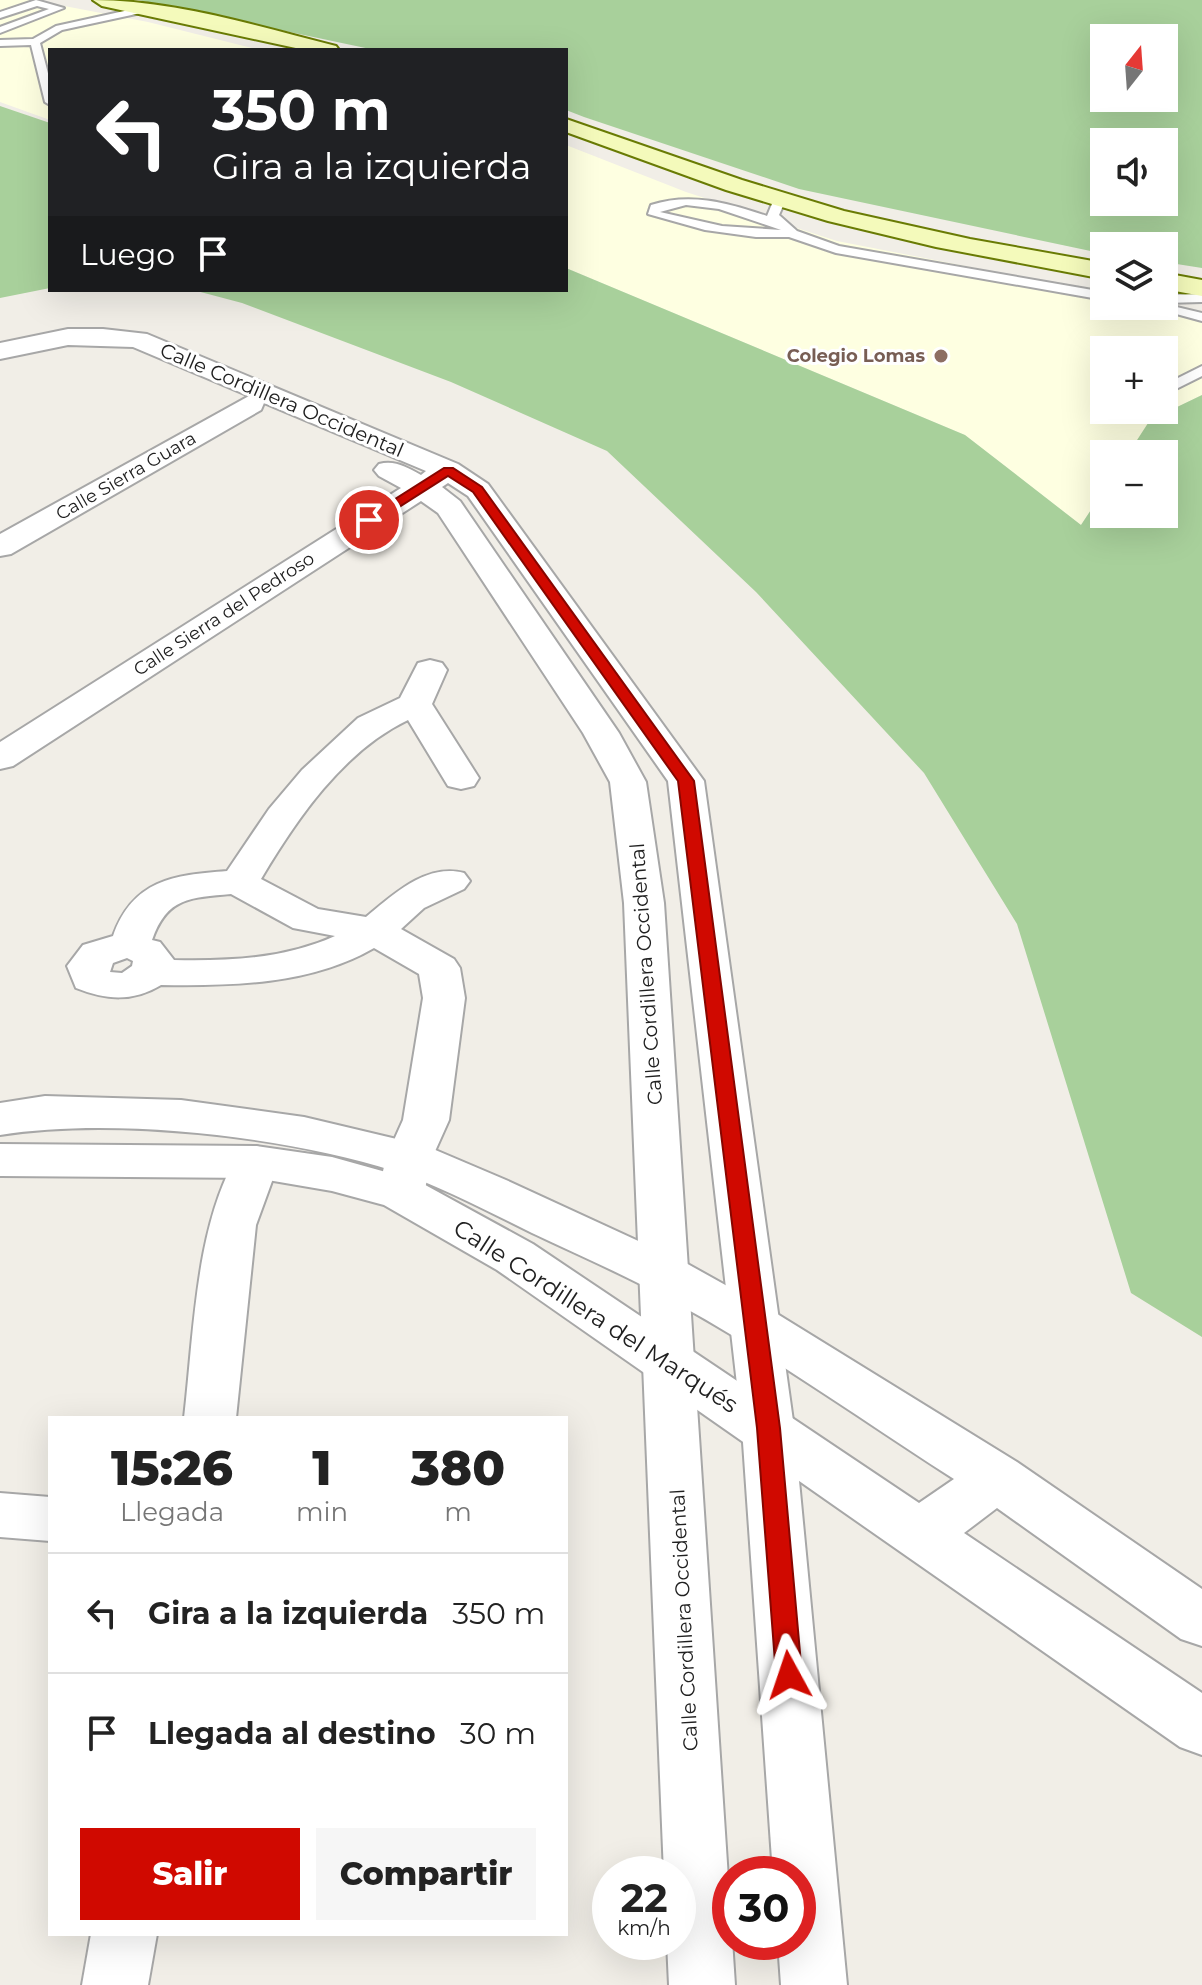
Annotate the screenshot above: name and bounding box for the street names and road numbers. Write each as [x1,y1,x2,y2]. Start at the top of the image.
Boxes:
street label: Calle Cordillera Occidental [157,338,407,462]
street label: Calle Sierra Guara [52,427,200,525]
street label: Calle Sierra del Pedroso [130,547,318,681]
street label: Calle Cordillera Occidental [625,842,667,1106]
street label: Calle Cordillera del Marqués [448,1213,744,1419]
street label: Calle Cordillera Occidental [665,1488,703,1752]

